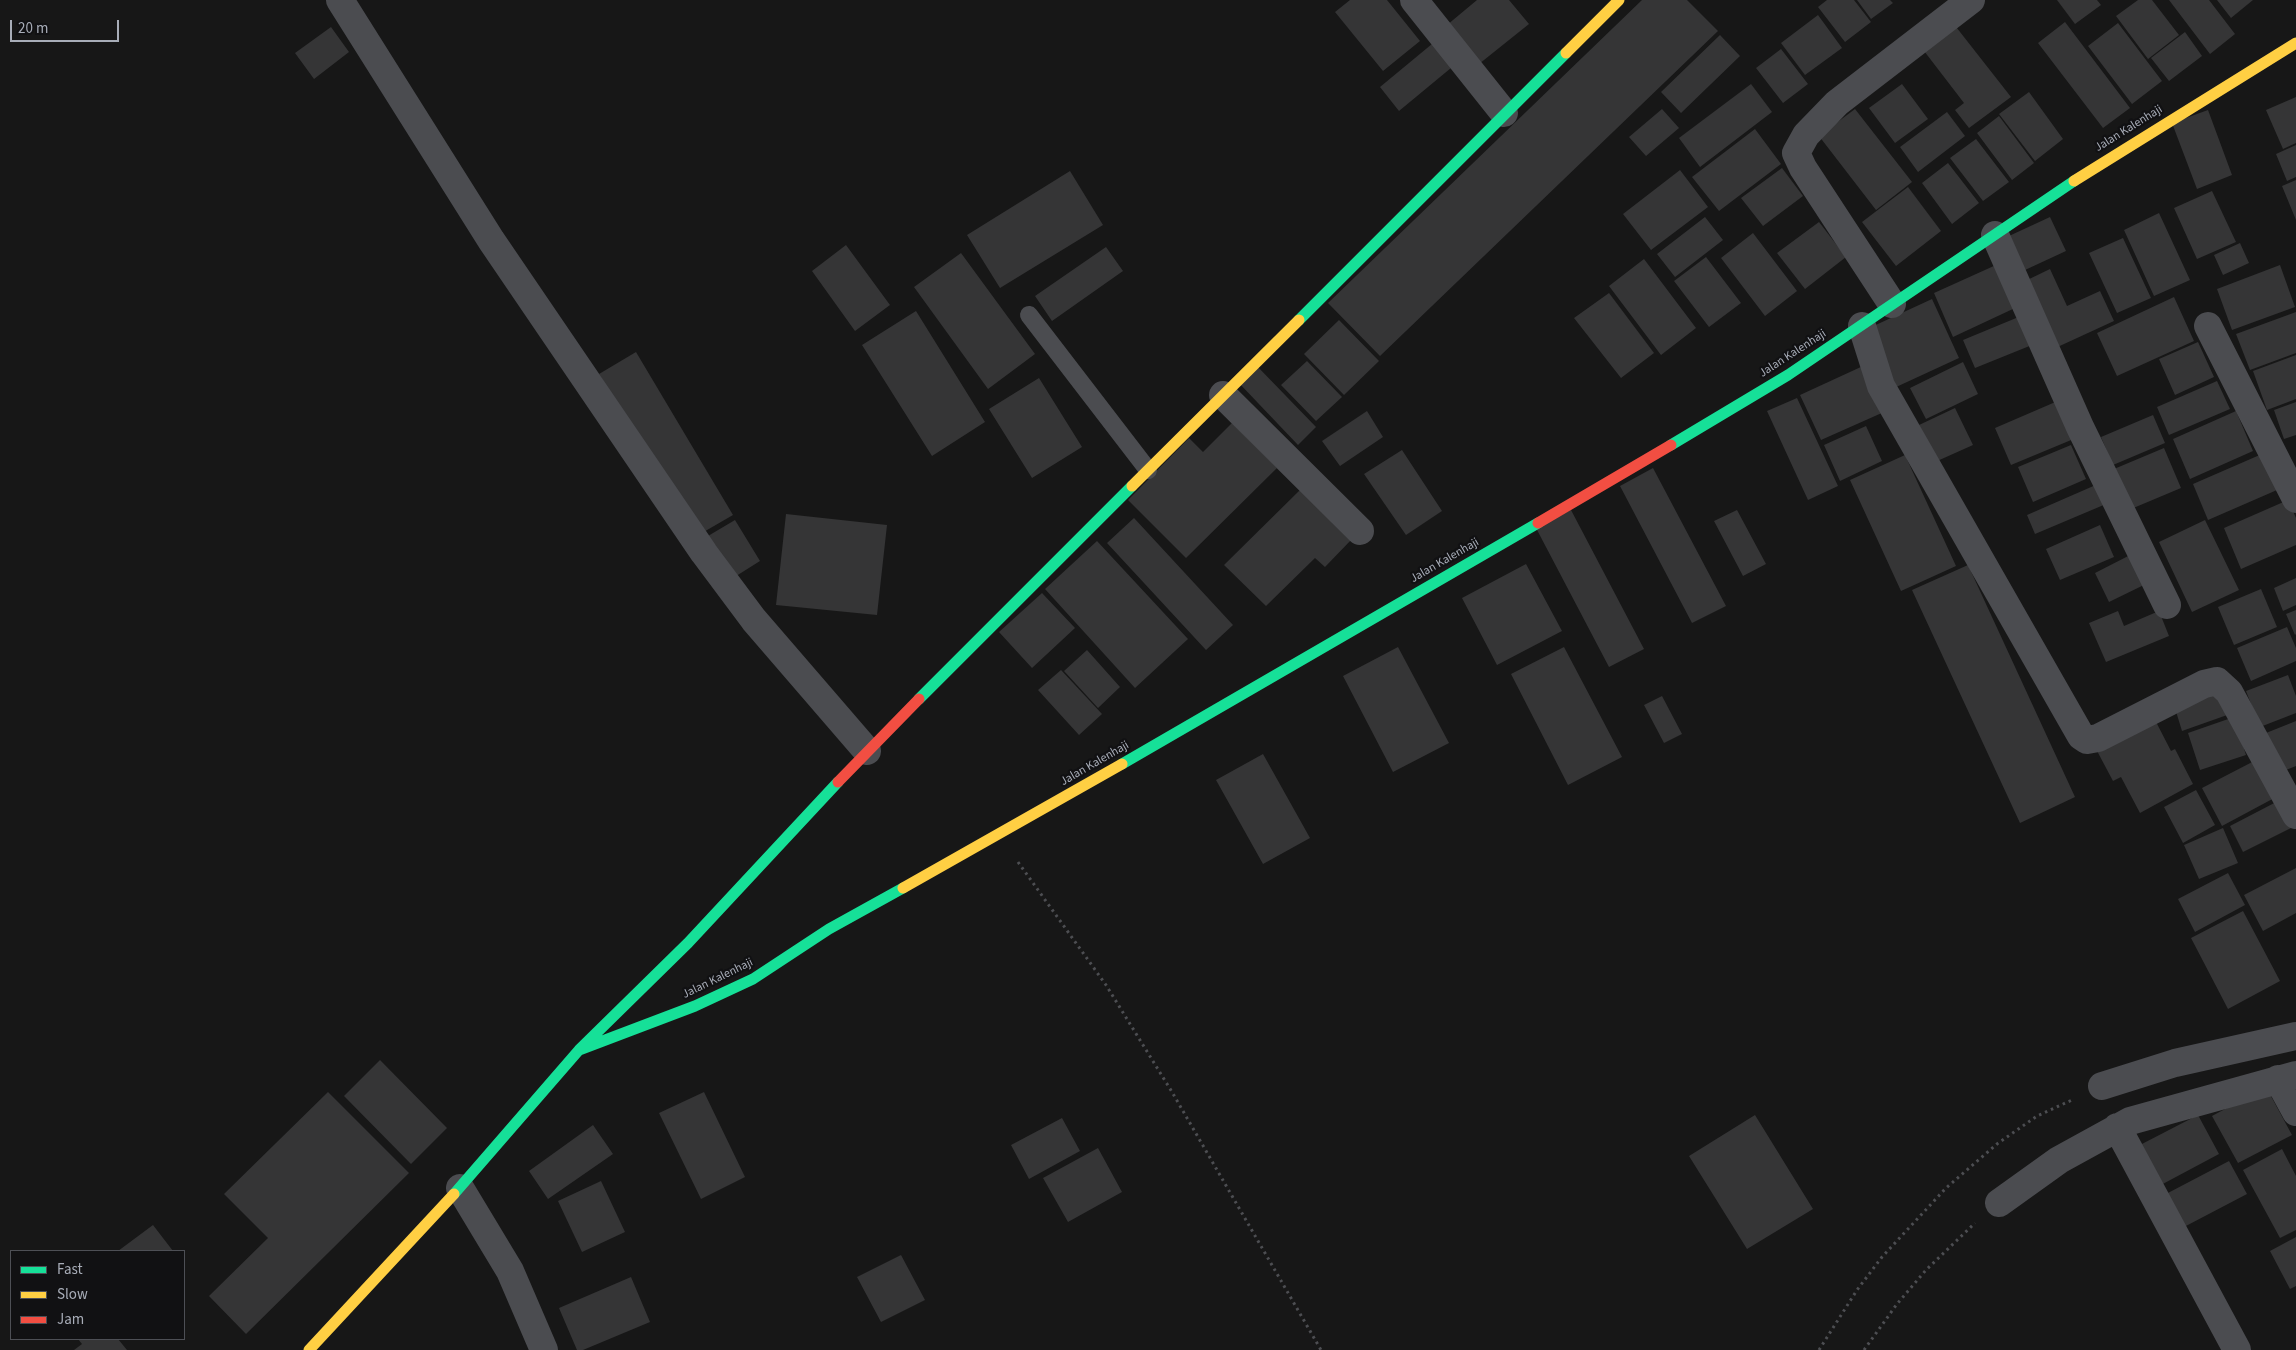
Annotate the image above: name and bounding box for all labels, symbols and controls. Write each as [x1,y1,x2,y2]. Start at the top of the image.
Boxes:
scale bar [12,10,121,42]
text: 20 m [18,18,48,39]
street label: Jalan Kalenhaji [2093,103,2165,155]
street label: Jalan Kalenhaji [1757,327,1829,381]
street label: Jalan Kalenhaji [1408,536,1482,586]
street label: Jalan Kalenhaji [1058,739,1132,789]
street label: Jalan Kalenhaji [680,956,756,1002]
legend [10,1250,185,1340]
text: Fast [57,1259,83,1280]
text: Slow [57,1284,88,1305]
text: Jam [57,1309,84,1330]

